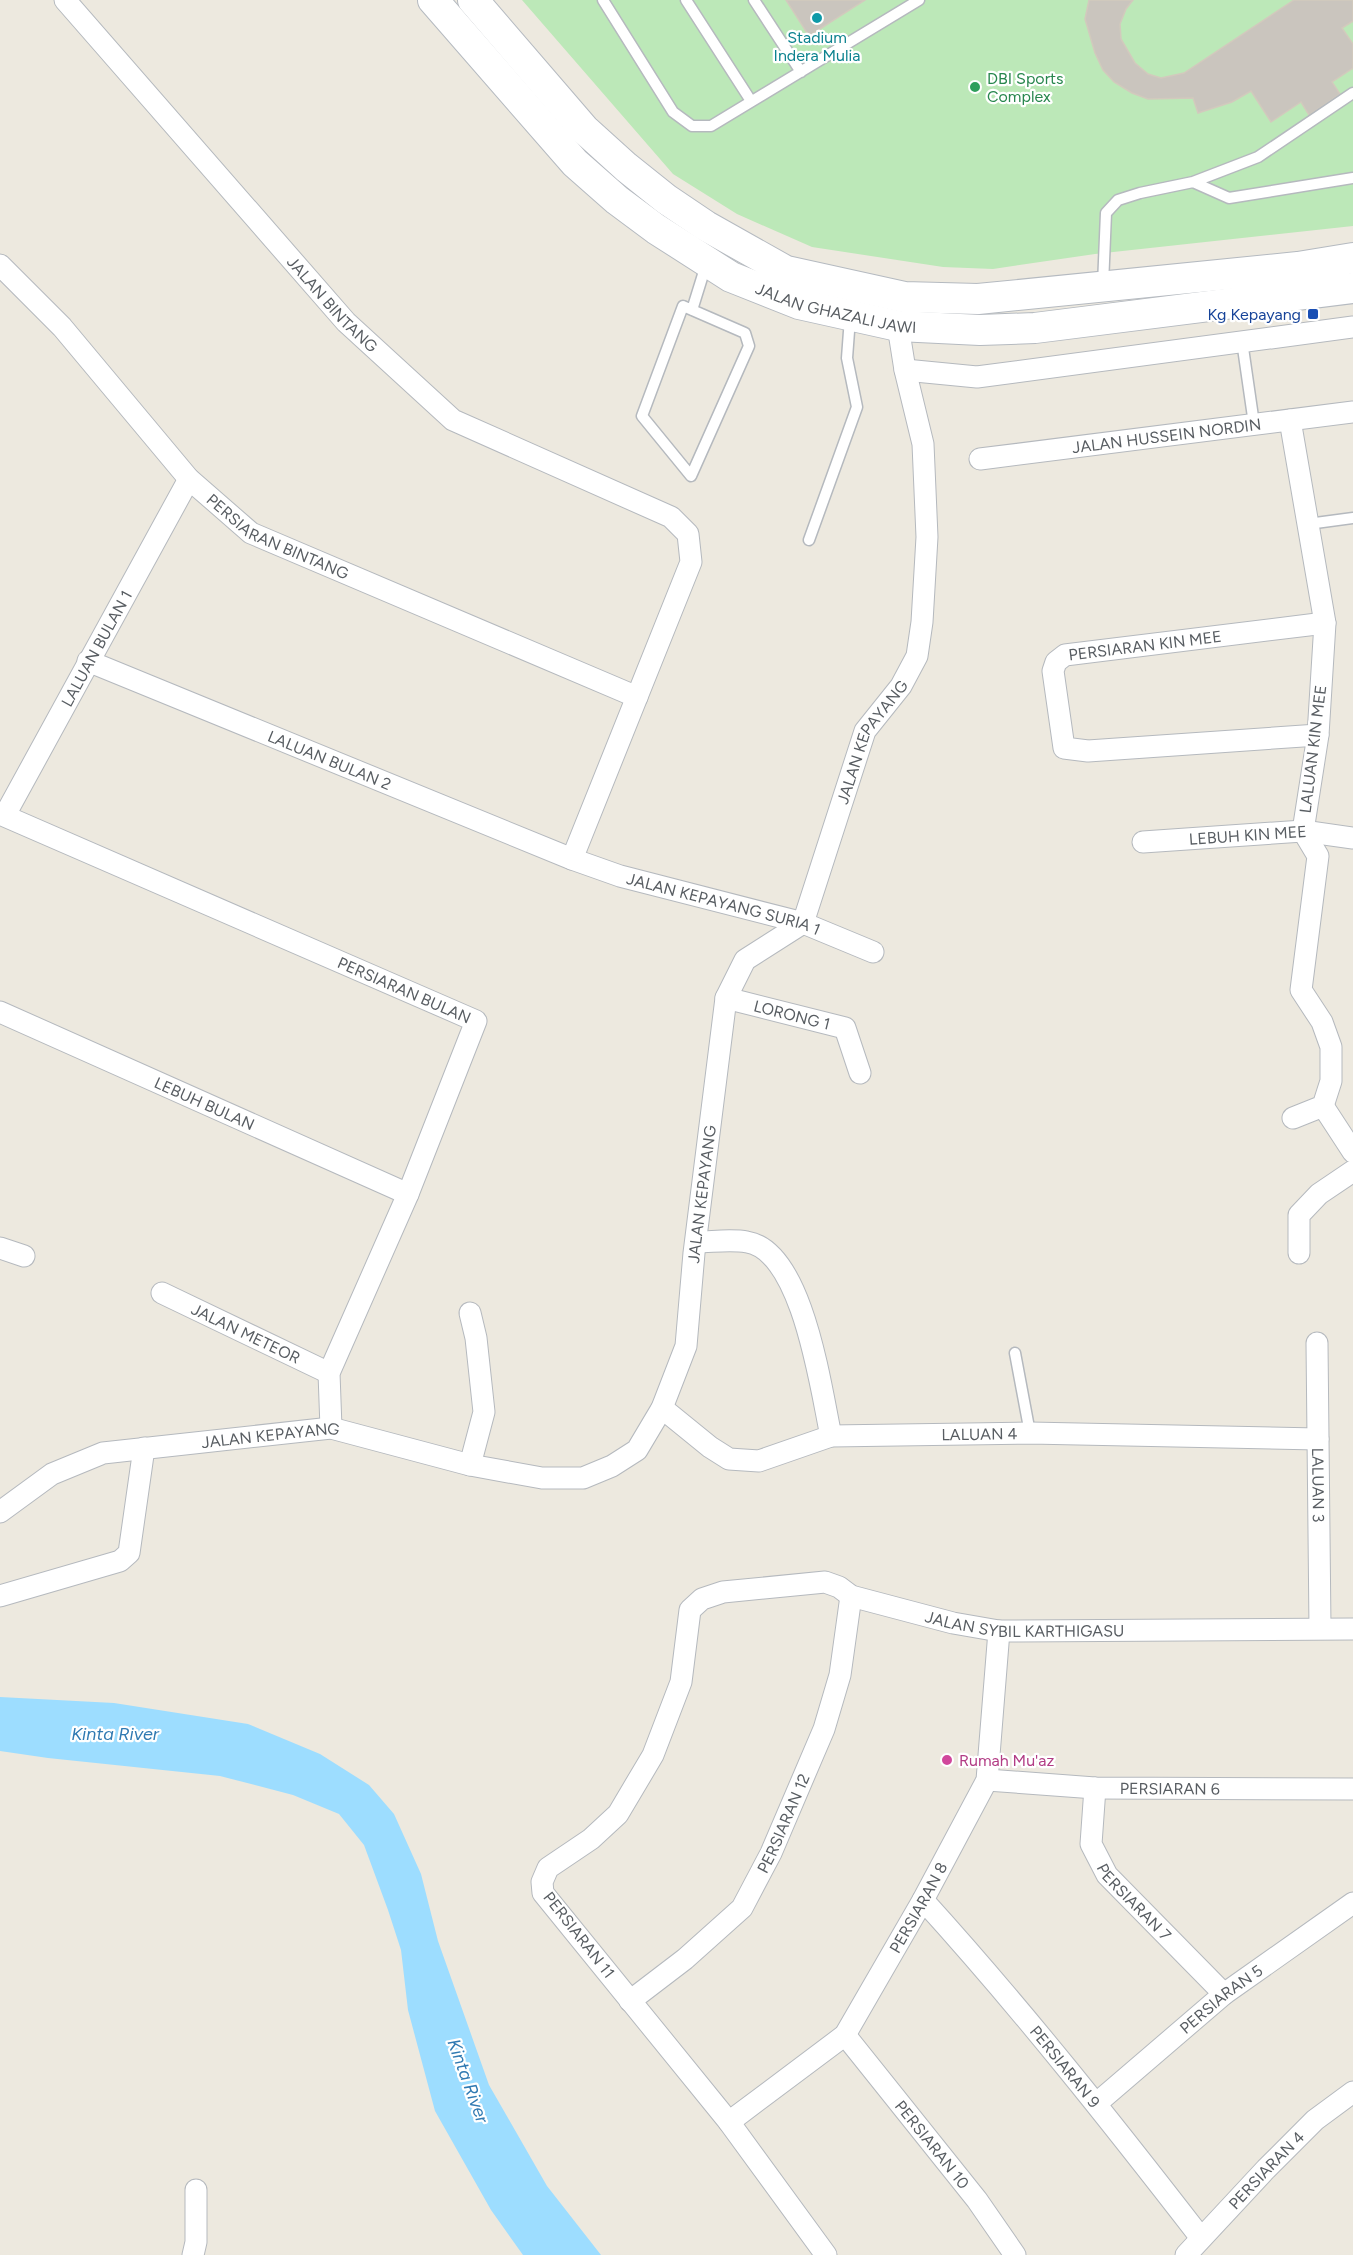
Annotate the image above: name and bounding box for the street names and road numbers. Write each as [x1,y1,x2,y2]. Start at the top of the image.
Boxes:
street label: JALAN BINTANG [283,252,382,356]
street label: JALAN GHAZALI JAWI [753,278,917,336]
street label: JALAN HUSSEIN NORDIN [1071,414,1262,457]
street label: PERSIARAN BINTANG [203,489,352,583]
street label: LALUAN BULAN 1 [57,587,136,710]
street label: PERSIARAN KIN MEE [1067,626,1223,664]
street label: JALAN KEPAYANG [833,676,912,806]
street label: LALUAN KIN MEE [1296,684,1330,814]
street label: LALUAN BULAN 2 [265,726,394,794]
street label: LEBUH KIN MEE [1188,821,1307,848]
street label: JALAN KEPAYANG SURIA 1 [625,869,823,939]
street label: PERSIARAN BULAN [335,953,474,1027]
street label: LORONG 1 [752,996,832,1033]
street label: LEBUH BULAN [152,1073,258,1134]
street label: JALAN KEPAYANG [684,1124,719,1264]
street label: JALAN METEOR [188,1299,303,1367]
street label: JALAN KEPAYANG [200,1418,342,1452]
street label: LALUAN 4 [941,1424,1018,1444]
street label: LALUAN 3 [1309,1448,1328,1522]
street label: JALAN SYBIL KARTHIGASU [923,1607,1124,1641]
street label: PERSIARAN 12 [753,1771,813,1876]
street label: PERSIARAN 6 [1120,1779,1220,1798]
street label: PERSIARAN 8 [885,1859,951,1956]
street label: PERSIARAN 7 [1093,1860,1176,1945]
street label: PERSIARAN 11 [539,1888,619,1982]
street label: PERSIARAN 5 [1176,1960,1266,2037]
street label: PERSIARAN 9 [1026,2022,1104,2111]
street label: PERSIARAN 10 [891,2096,974,2192]
street label: PERSIARAN 4 [1224,2127,1308,2213]

